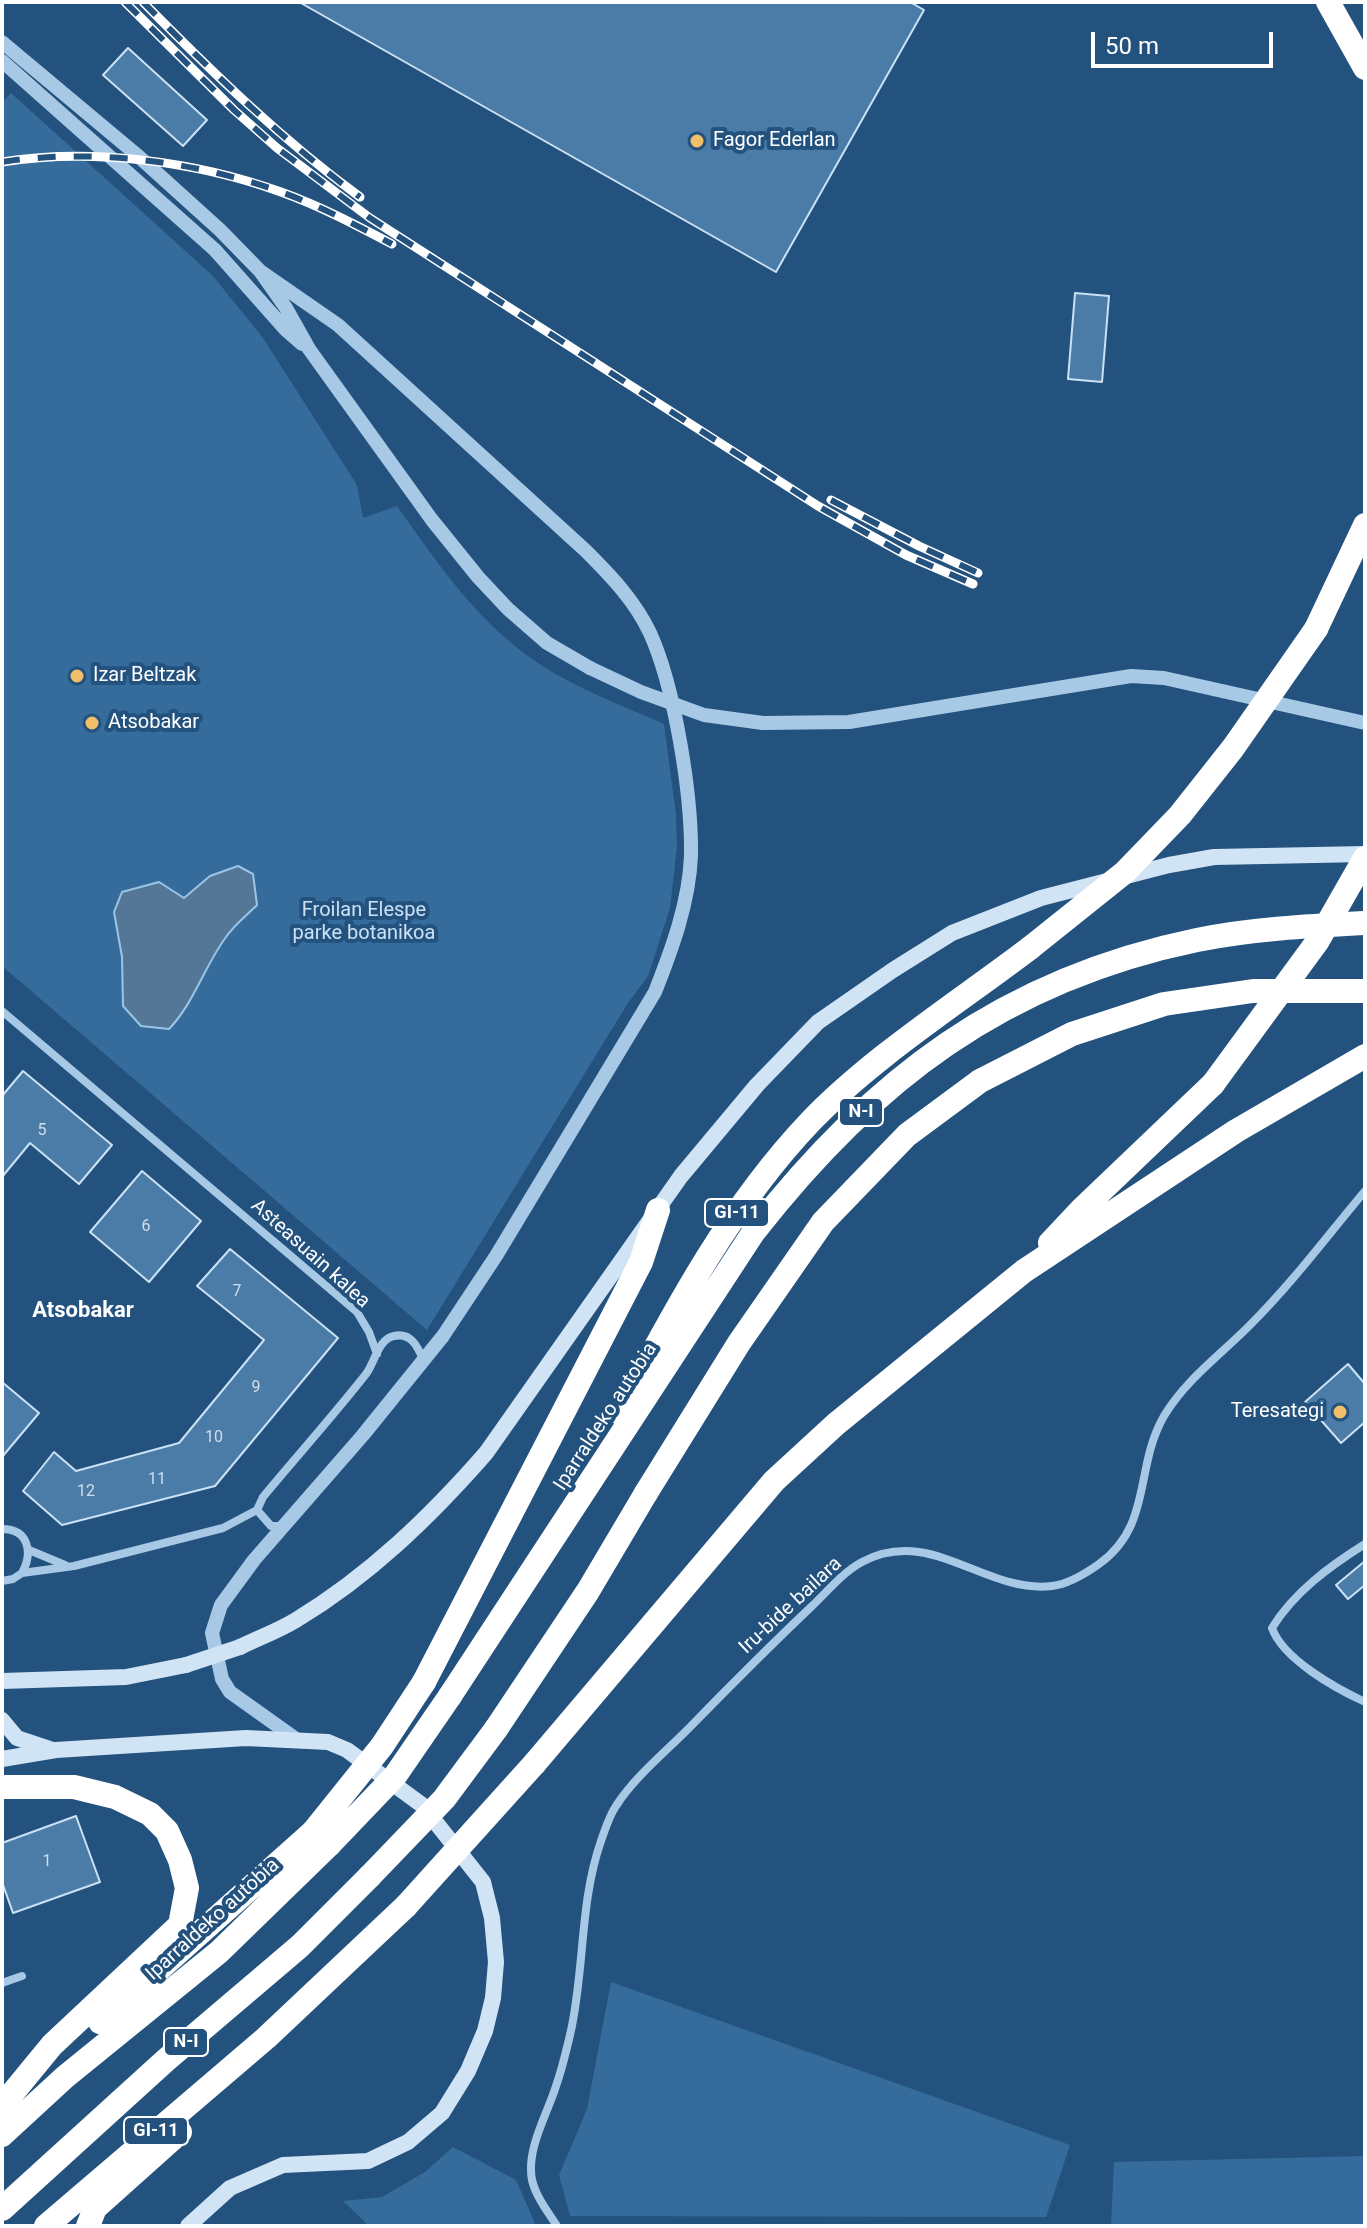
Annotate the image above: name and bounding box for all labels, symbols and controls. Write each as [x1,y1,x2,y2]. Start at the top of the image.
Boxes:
scale bar [1095,16,1277,66]
text: 50 m [1105,32,1159,60]
place label: Fagor Ederlan [713,129,836,153]
marker: Fagor Ederlan [688,132,706,150]
place label: Izar Beltzak [93,664,196,688]
marker: Izar Beltzak [68,667,86,685]
place label: Atsobakar [108,711,199,735]
marker: Atsobakar [83,714,101,732]
park label: Froilan Elespe parke botanikoa [293,899,435,946]
road number: N-I [839,1098,883,1126]
house number: 5 [38,1121,46,1141]
street label: Asteasuain kalea [246,1194,374,1314]
road number: GI-11 [705,1199,769,1227]
house number: 6 [142,1217,150,1237]
house number: 7 [233,1282,241,1302]
district label: Atsobakar [32,1298,134,1324]
street label: Iparraldeko autobia [549,1339,663,1495]
house number: 9 [252,1378,260,1398]
place label: Teresategi [1231,1400,1324,1424]
marker: Teresategi [1331,1403,1349,1421]
house number: 10 [205,1428,223,1448]
house number: 11 [148,1470,166,1490]
house number: 12 [77,1482,95,1502]
street label: Iru-bide bailara [735,1552,847,1660]
house number: 1 [43,1852,51,1872]
street label: Iparraldeko autobia [141,1854,285,1986]
road number: N-I [164,2028,208,2056]
road number: GI-11 [124,2117,188,2145]

